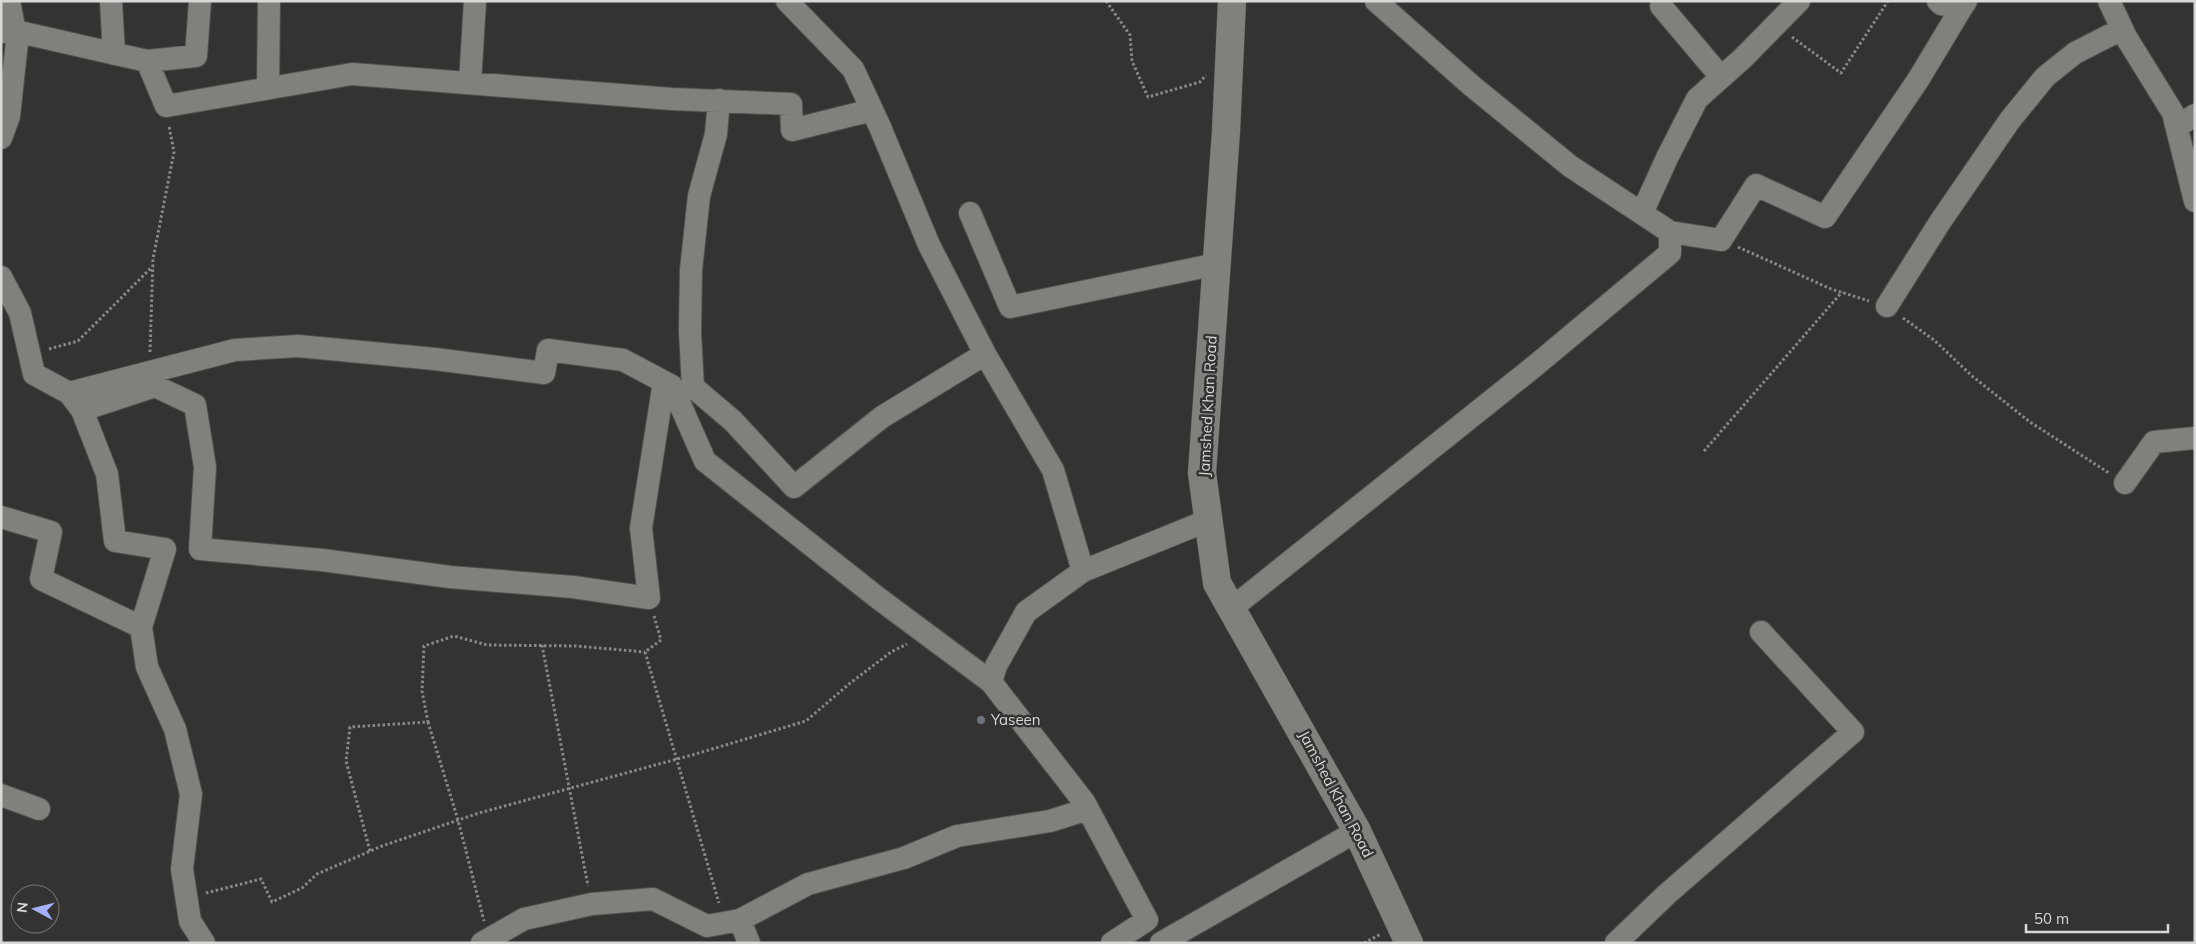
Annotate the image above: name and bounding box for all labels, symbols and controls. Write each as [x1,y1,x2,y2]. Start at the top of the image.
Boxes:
street label: Jamshed Khan Road [1194,335,1221,477]
place label: Yaseen [990,710,1041,729]
marker: Yaseen [975,714,987,726]
street label: Jamshed Khan Road [1295,727,1378,861]
north arrow [10,884,60,934]
text: N [13,901,32,914]
scale bar [2026,902,2168,934]
text: 50 m [2034,909,2069,928]

